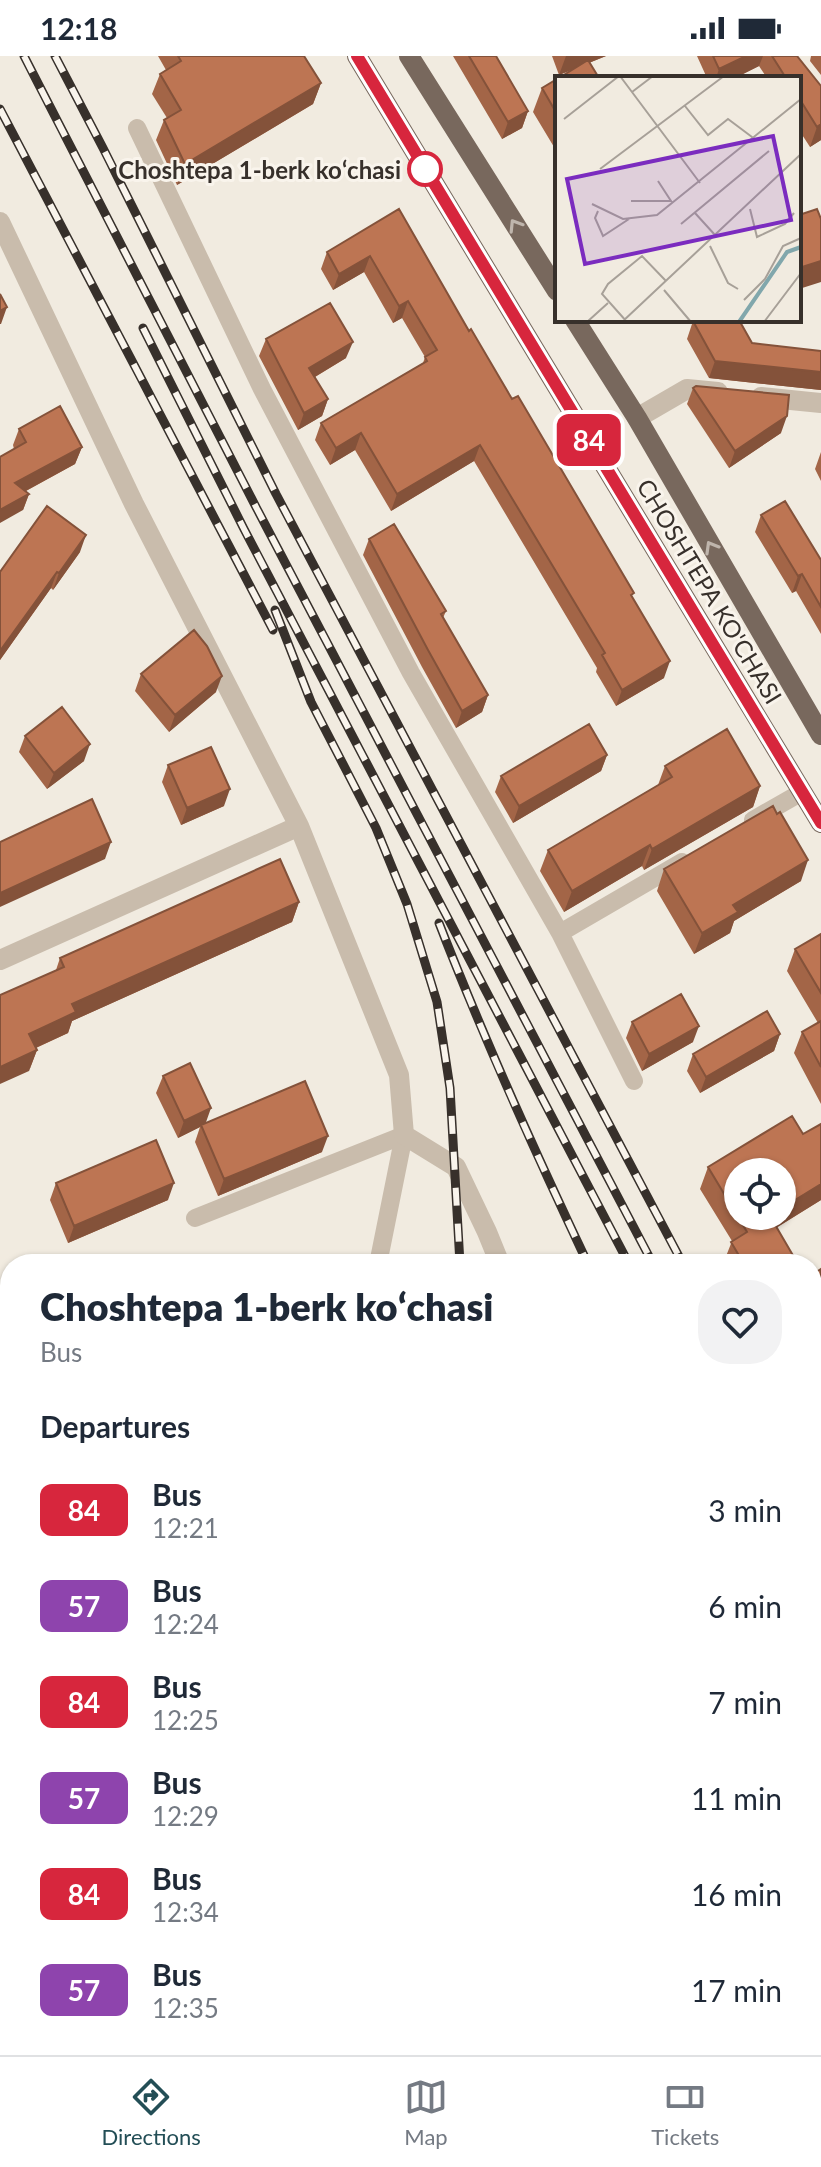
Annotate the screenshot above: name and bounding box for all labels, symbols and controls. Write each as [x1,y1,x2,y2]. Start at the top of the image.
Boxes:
text: 12:18 [40,10,117,46]
inset map [555,76,801,322]
marker: Choshtepa 1-berk koʻchasi [408,152,442,186]
place label: Choshtepa 1-berk koʻchasi [118,155,401,184]
one-way arrow [510,219,525,234]
line badge: 84 [553,414,625,466]
text: 84 [573,423,605,457]
street label: CHOSHTEPA KO'CHASI [631,473,789,709]
one-way arrow [706,541,721,555]
map controls [724,1158,796,1230]
button: locate [724,1158,796,1230]
button: heart [698,1280,782,1364]
text: Choshtepa 1-berk koʻchasi [40,1283,493,1329]
text: Bus [40,1336,82,1368]
text: Departures [40,1408,190,1444]
text: Bus [152,1476,202,1512]
text: 3 min [708,1492,782,1528]
text: 84 [68,1493,100,1527]
text: 12:21 [152,1512,219,1544]
text: Bus [152,1572,202,1608]
text: 6 min [708,1588,782,1624]
text: 57 [68,1589,100,1623]
text: 12:24 [152,1608,219,1640]
text: Bus [152,1668,202,1704]
text: 7 min [708,1684,782,1720]
text: 84 [68,1685,100,1719]
text: 12:25 [152,1704,219,1736]
text: Bus [152,1764,202,1800]
text: 11 min [691,1780,782,1816]
text: 57 [68,1781,100,1815]
text: 12:29 [152,1800,219,1832]
text: Bus [152,1860,202,1896]
text: 16 min [691,1876,782,1912]
text: 84 [68,1877,100,1911]
text: 12:34 [152,1896,219,1928]
text: Bus [152,1956,202,1992]
text: 17 min [691,1972,782,2008]
text: 57 [68,1973,100,2007]
text: 12:35 [152,1992,219,2024]
tab: Directions [102,2075,201,2150]
tab: Map [404,2075,448,2150]
tab: Tickets [651,2075,719,2150]

